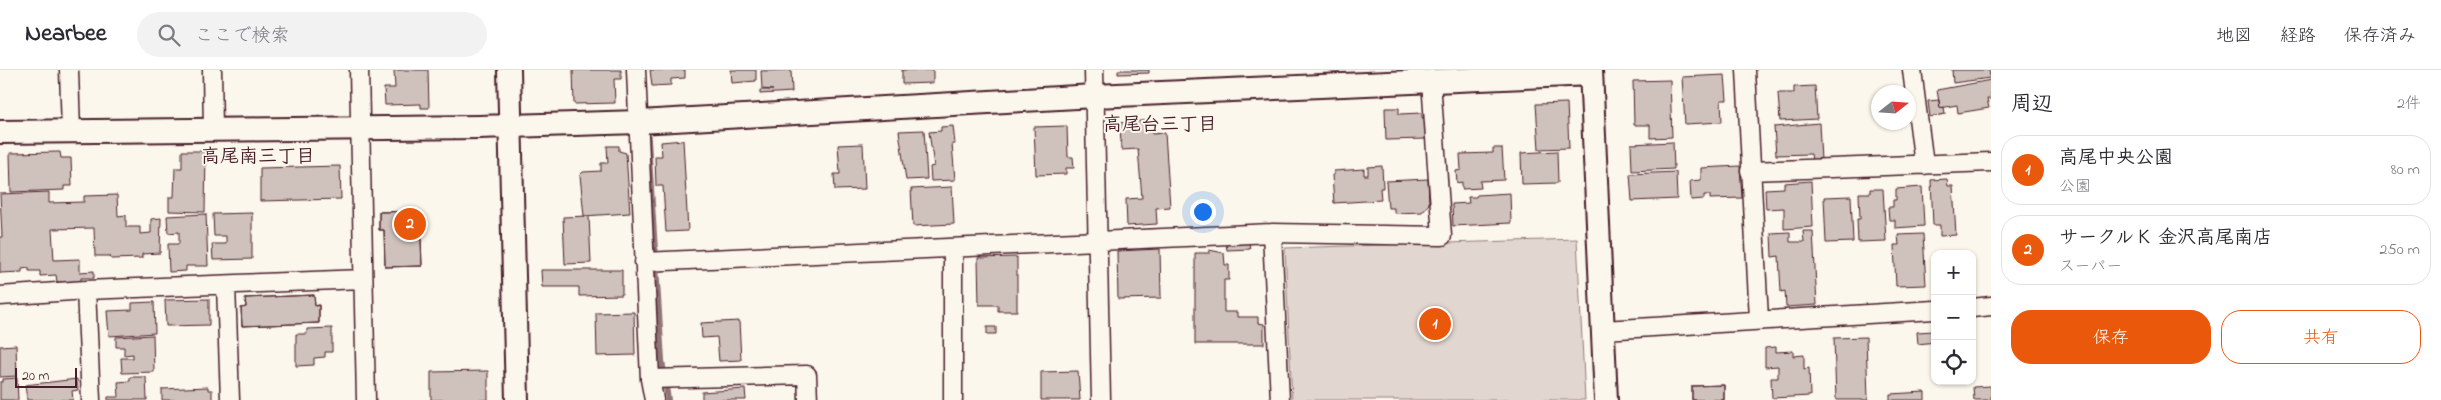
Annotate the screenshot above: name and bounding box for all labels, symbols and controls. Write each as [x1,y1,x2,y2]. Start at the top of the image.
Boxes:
search box [137,12,487,57]
text: Nearbee [25,17,107,52]
icon: search [155,21,183,49]
text: ここで検索 [195,23,290,50]
text: 地図 [2216,24,2252,50]
text: 経路 [2280,24,2316,50]
text: 保存済み [2344,24,2416,50]
north arrow [1871,85,1916,130]
text: 周辺 [2011,90,2053,120]
text: 2件 [2397,92,2421,116]
district label: 高尾台三丁目 [1103,112,1217,139]
district label: 高尾南三丁目 [201,144,315,171]
text: 高尾中央公園 [2059,145,2173,172]
text: 1 [2025,158,2031,182]
text: 80 m [2391,158,2420,182]
text: 公園 [2059,175,2091,199]
your location [1190,199,1216,225]
pin: 2 [394,205,426,243]
text: サークルＫ 金沢高尾南店 [2059,225,2272,252]
text: 2 [2024,238,2032,262]
text: 250 m [2380,238,2420,262]
map controls [1931,250,1976,385]
button: + [1931,250,1976,295]
text: スーパー [2059,255,2122,279]
button: − [1931,295,1976,340]
pin: 1 [1419,305,1451,343]
button: 保存 [2011,310,2211,364]
button: 共有 [2221,310,2421,364]
button: locate [1931,340,1976,385]
scale bar [15,365,78,388]
text: 20 m [22,366,49,387]

